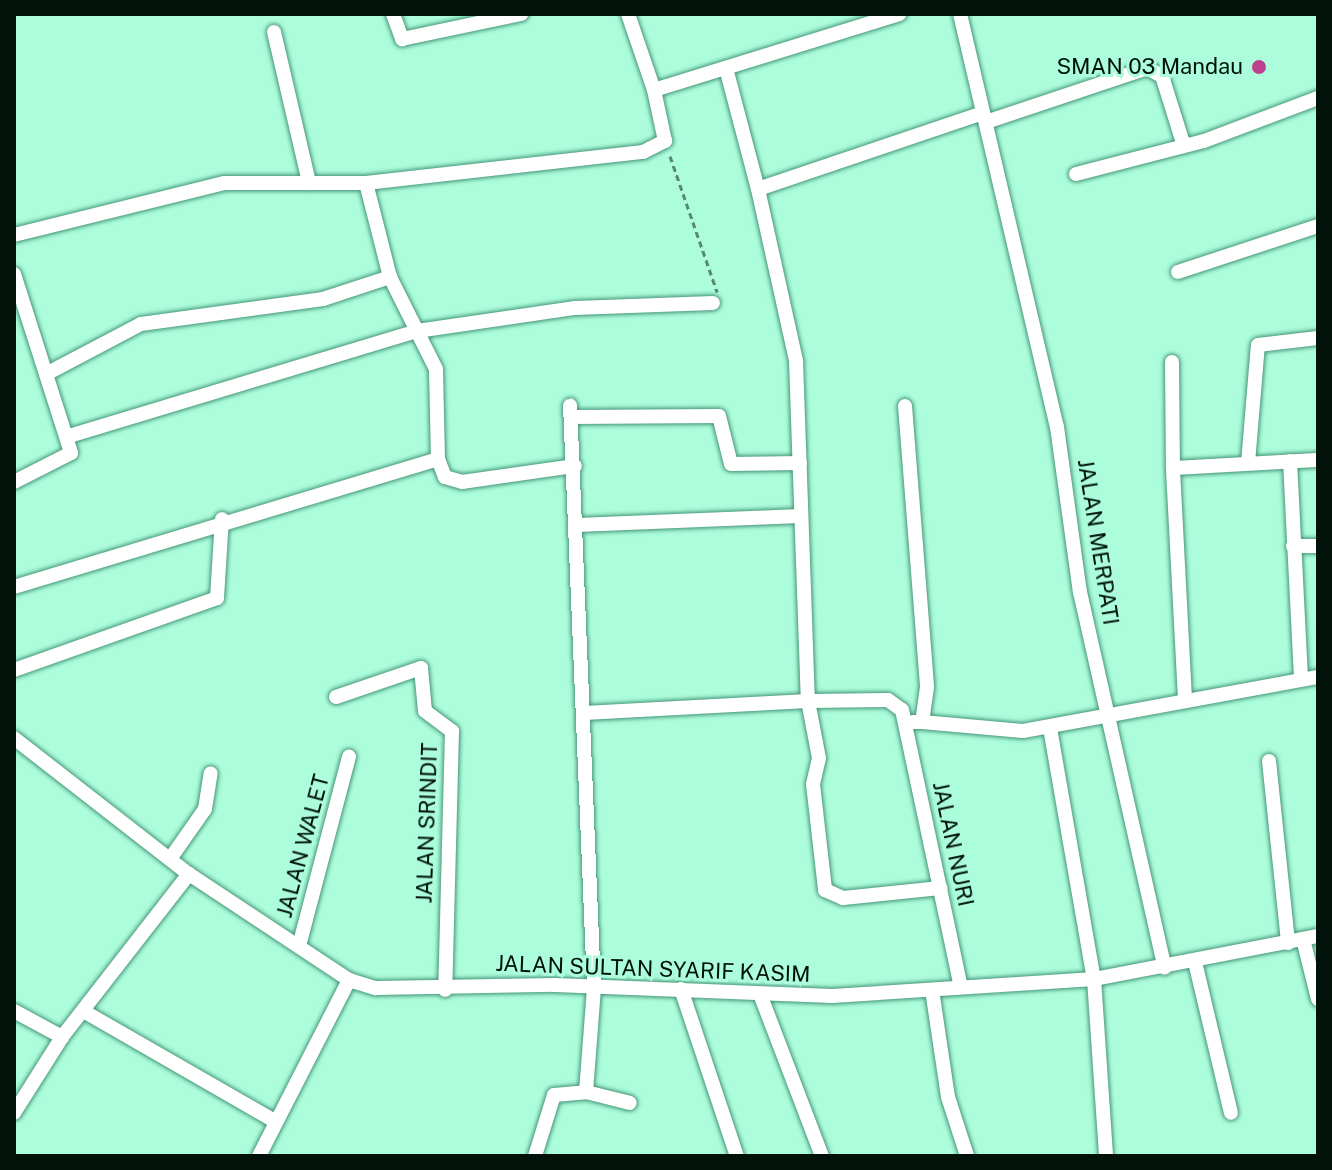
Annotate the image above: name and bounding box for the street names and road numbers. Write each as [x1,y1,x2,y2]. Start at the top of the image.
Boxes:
street label: JALAN MERPATI [1072,457,1124,627]
street label: JALAN SRINDIT [411,742,443,904]
street label: JALAN WALET [271,771,335,921]
street label: JALAN NURI [927,779,979,909]
street label: JALAN SULTAN SYARIF KASIM [495,950,811,988]

